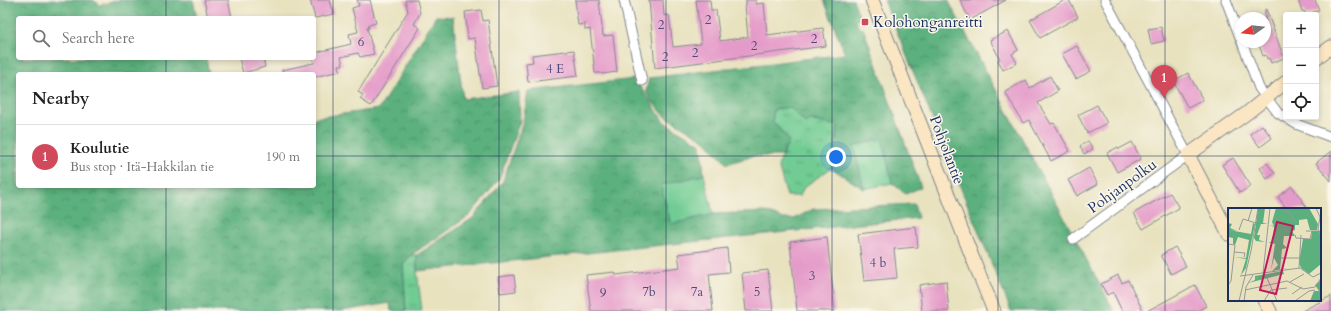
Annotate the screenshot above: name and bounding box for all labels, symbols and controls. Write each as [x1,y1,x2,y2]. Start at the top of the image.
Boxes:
house number: 2 [705,11,712,29]
place label: Kolohonganreitti [873,12,983,32]
north arrow [1235,12,1271,48]
map controls [1283,12,1319,120]
button: + [1283,12,1319,48]
search box [16,16,316,60]
house number: 2 [658,16,665,34]
marker: Kolohonganreitti [860,17,870,27]
icon: search [30,27,52,49]
text: Search here [62,28,135,48]
house number: 2 [811,30,818,48]
house number: 6 [358,33,365,51]
house number: 2 [751,37,758,55]
house number: 2 [692,44,699,62]
house number: 2 [662,48,669,66]
button: − [1283,48,1319,84]
house number: 4 E [546,60,564,78]
pin: 1 [1151,65,1177,98]
button: locate [1283,84,1319,120]
text: Nearby [32,87,89,110]
street label: Pohjolantie [925,113,969,187]
text: Koulutie [70,138,130,158]
your location [826,147,846,167]
text: 1 [42,148,48,166]
text: 190 m [266,148,300,166]
street label: Pohjanpolku [1084,154,1160,218]
text: Bus stop · Itä-Hakkilan tie [70,158,214,176]
inset map [1228,208,1321,301]
house number: 4 b [869,254,887,272]
house number: 3 [809,267,815,285]
house number: 7b [642,283,656,301]
house number: 7a [691,283,704,301]
house number: 5 [754,283,760,301]
house number: 9 [600,284,607,302]

